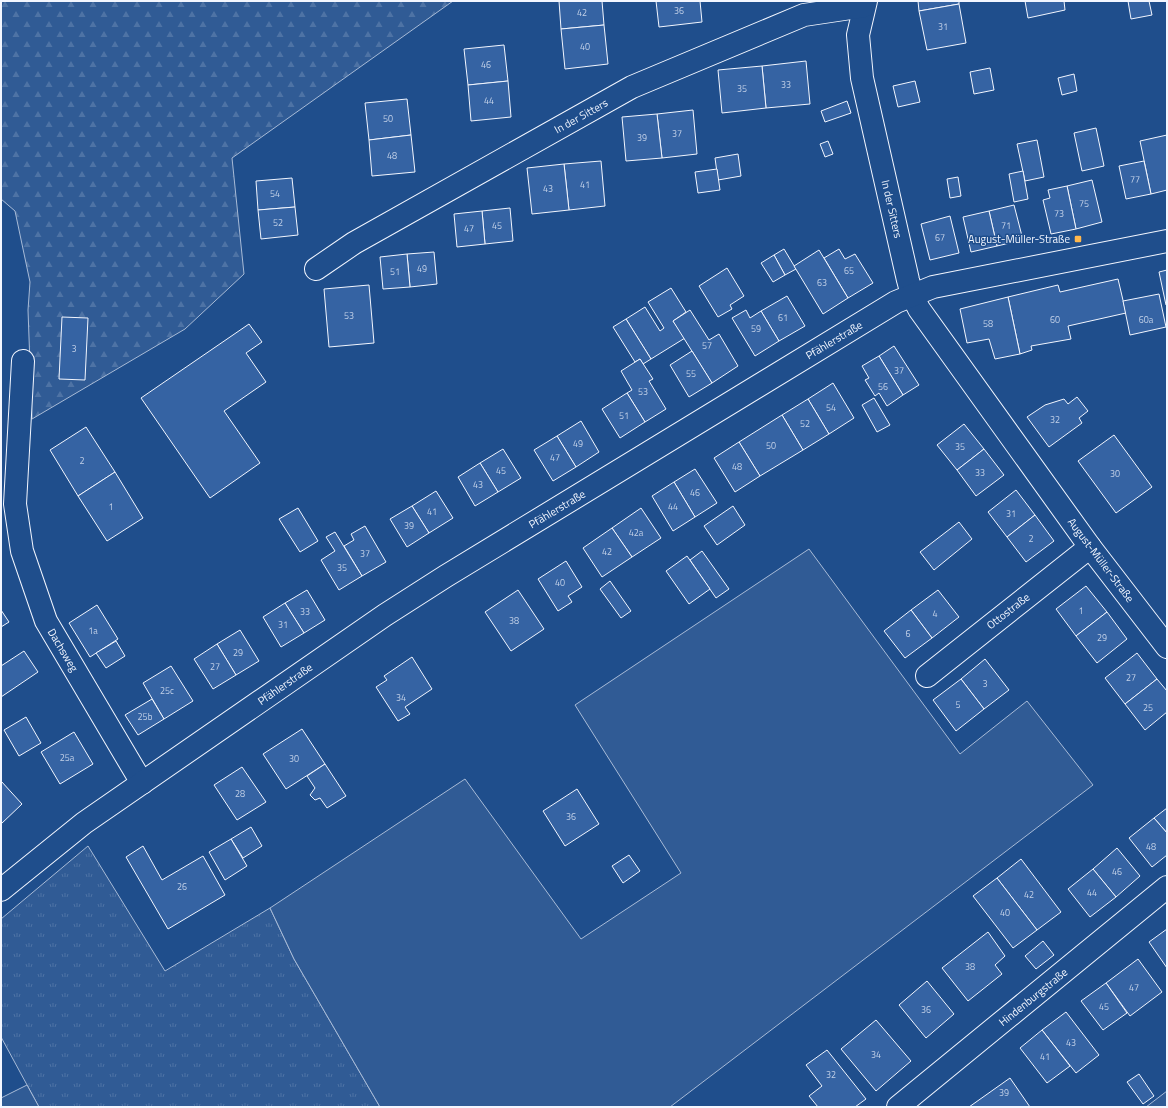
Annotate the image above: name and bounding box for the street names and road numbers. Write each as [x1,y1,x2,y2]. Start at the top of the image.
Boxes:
street label: In der Sitters [551,95,611,137]
street label: In der Sitters [878,178,906,240]
street label: Pfählerstraße [803,317,866,363]
street label: Pfählerstraße [526,486,589,532]
street label: August-Müller-Straße [1064,514,1138,606]
street label: Ottostraße [983,589,1033,633]
street label: Dachsweg [44,625,82,675]
street label: Pfählerstraße [254,659,316,709]
street label: Hindenburgstraße [995,964,1071,1030]

